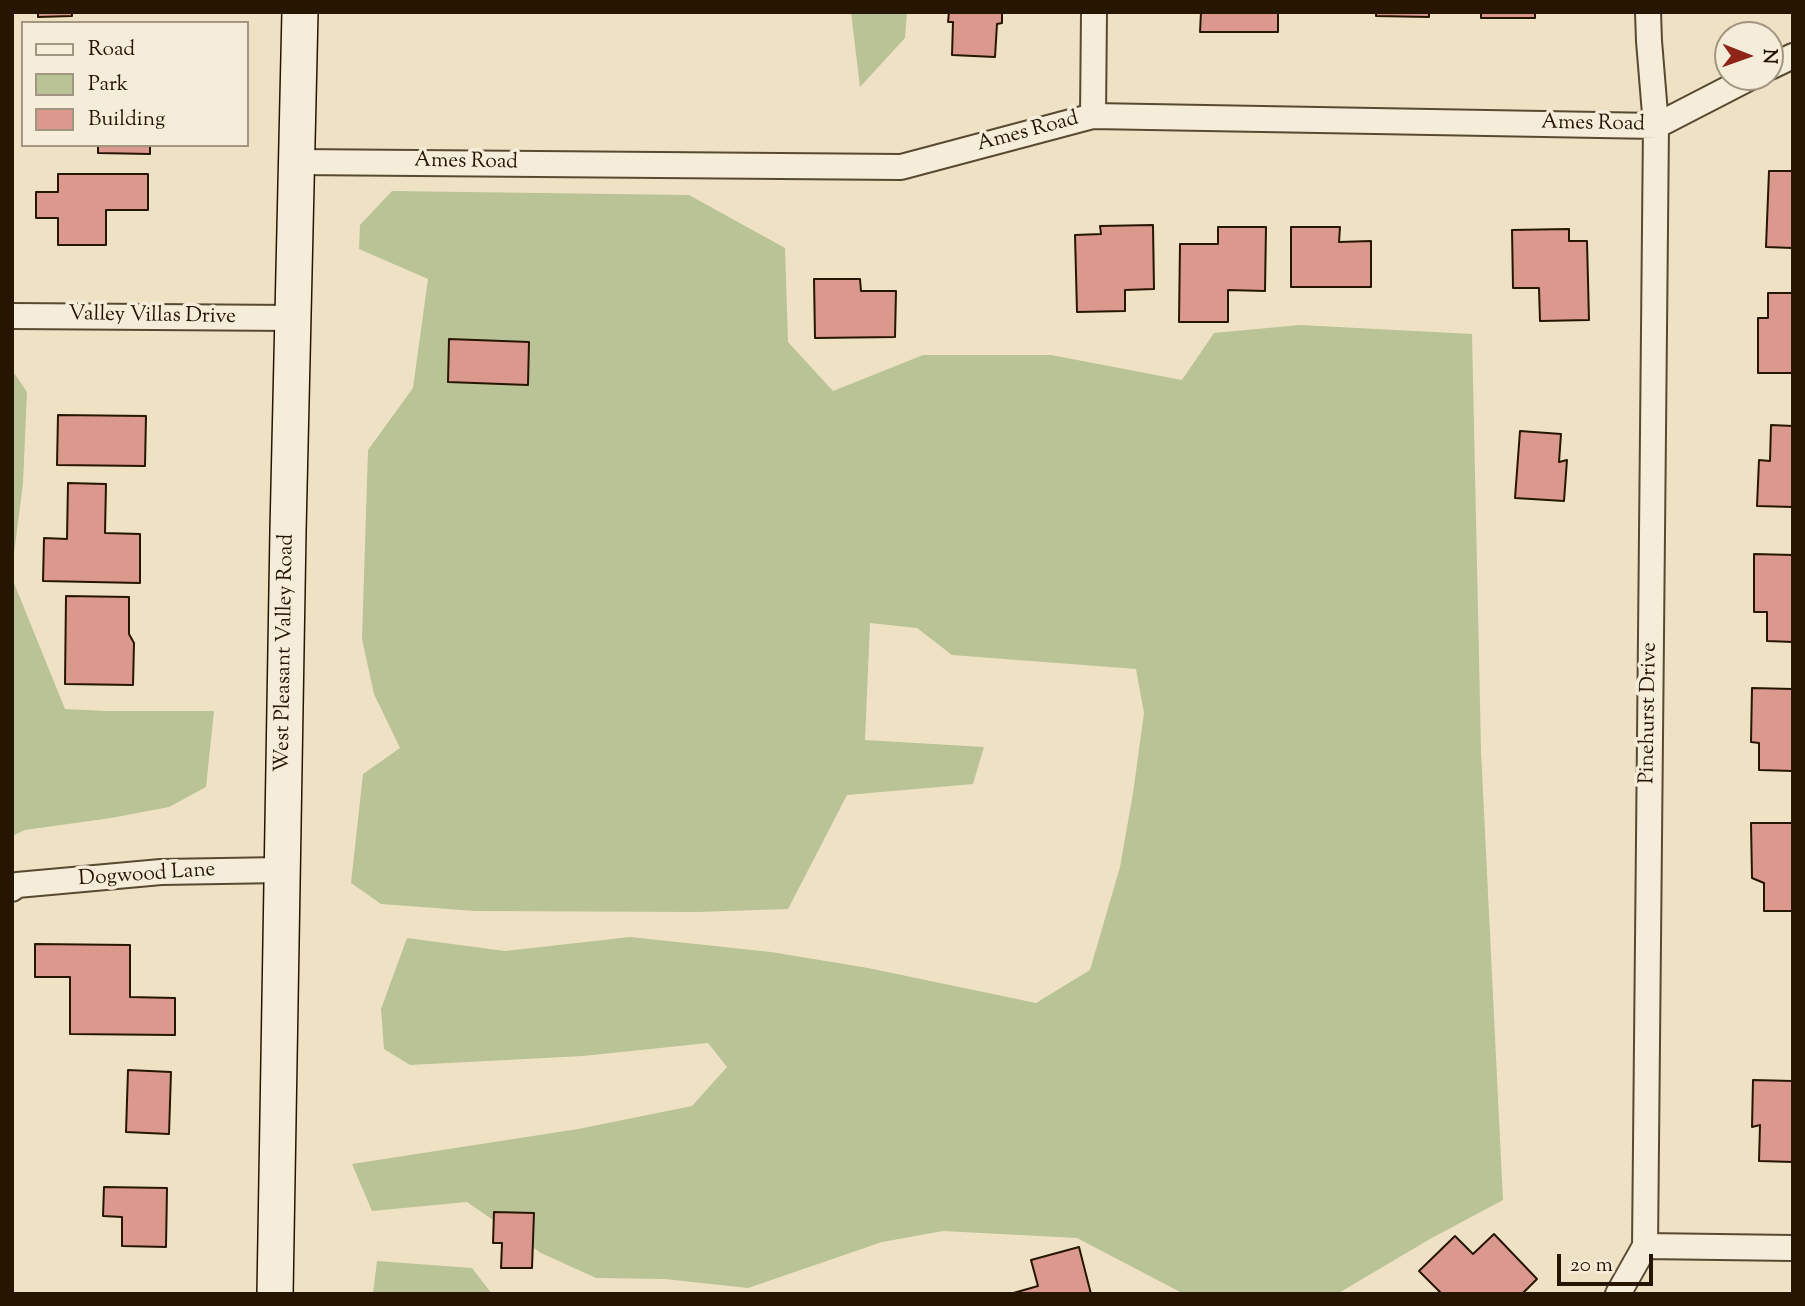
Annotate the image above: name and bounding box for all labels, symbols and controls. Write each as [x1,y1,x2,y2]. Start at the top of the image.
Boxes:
legend [21,21,248,147]
north arrow [1714,21,1784,91]
text: Road [88,35,135,65]
text: N [1755,49,1782,64]
text: Park [88,70,128,100]
text: Building [88,105,165,135]
street label: Ames Road [975,107,1081,159]
street label: Ames Road [1541,111,1645,139]
street label: Ames Road [414,149,518,177]
street label: Valley Villas Drive [68,303,236,331]
street label: West Pleasant Valley Road [271,534,301,772]
street label: Pinehurst Drive [1636,642,1664,784]
street label: Dogwood Lane [78,859,216,893]
scale bar [1560,1240,1656,1284]
text: 20 m [1570,1251,1613,1281]

